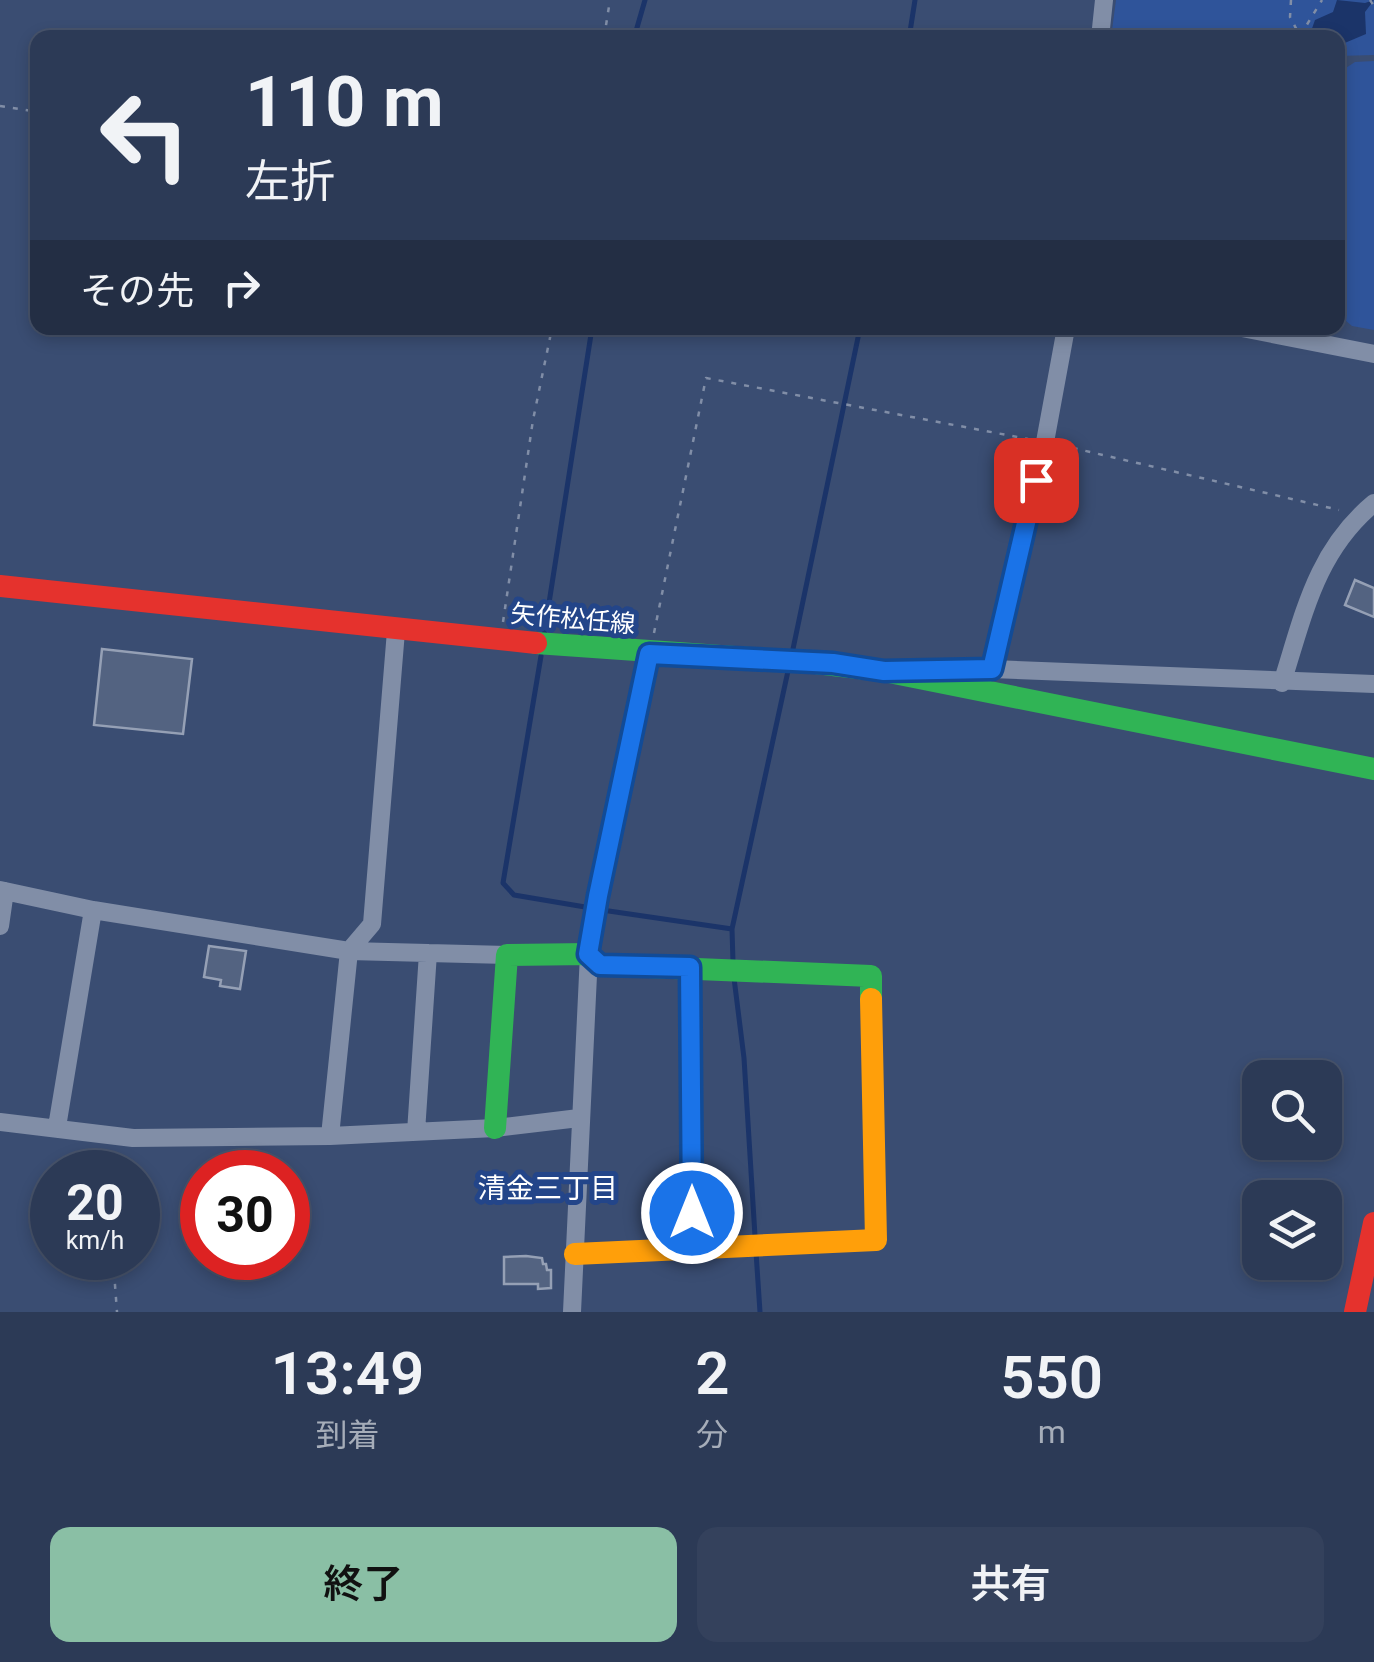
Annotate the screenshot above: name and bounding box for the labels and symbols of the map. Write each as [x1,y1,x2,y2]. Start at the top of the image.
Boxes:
pin [994,438,1079,523]
street label: 矢作松任線 [509,599,637,639]
speed limit sign: 30 [180,1150,310,1280]
position arrow [640,1161,744,1265]
district label: 清金三丁目 [478,1172,618,1205]

